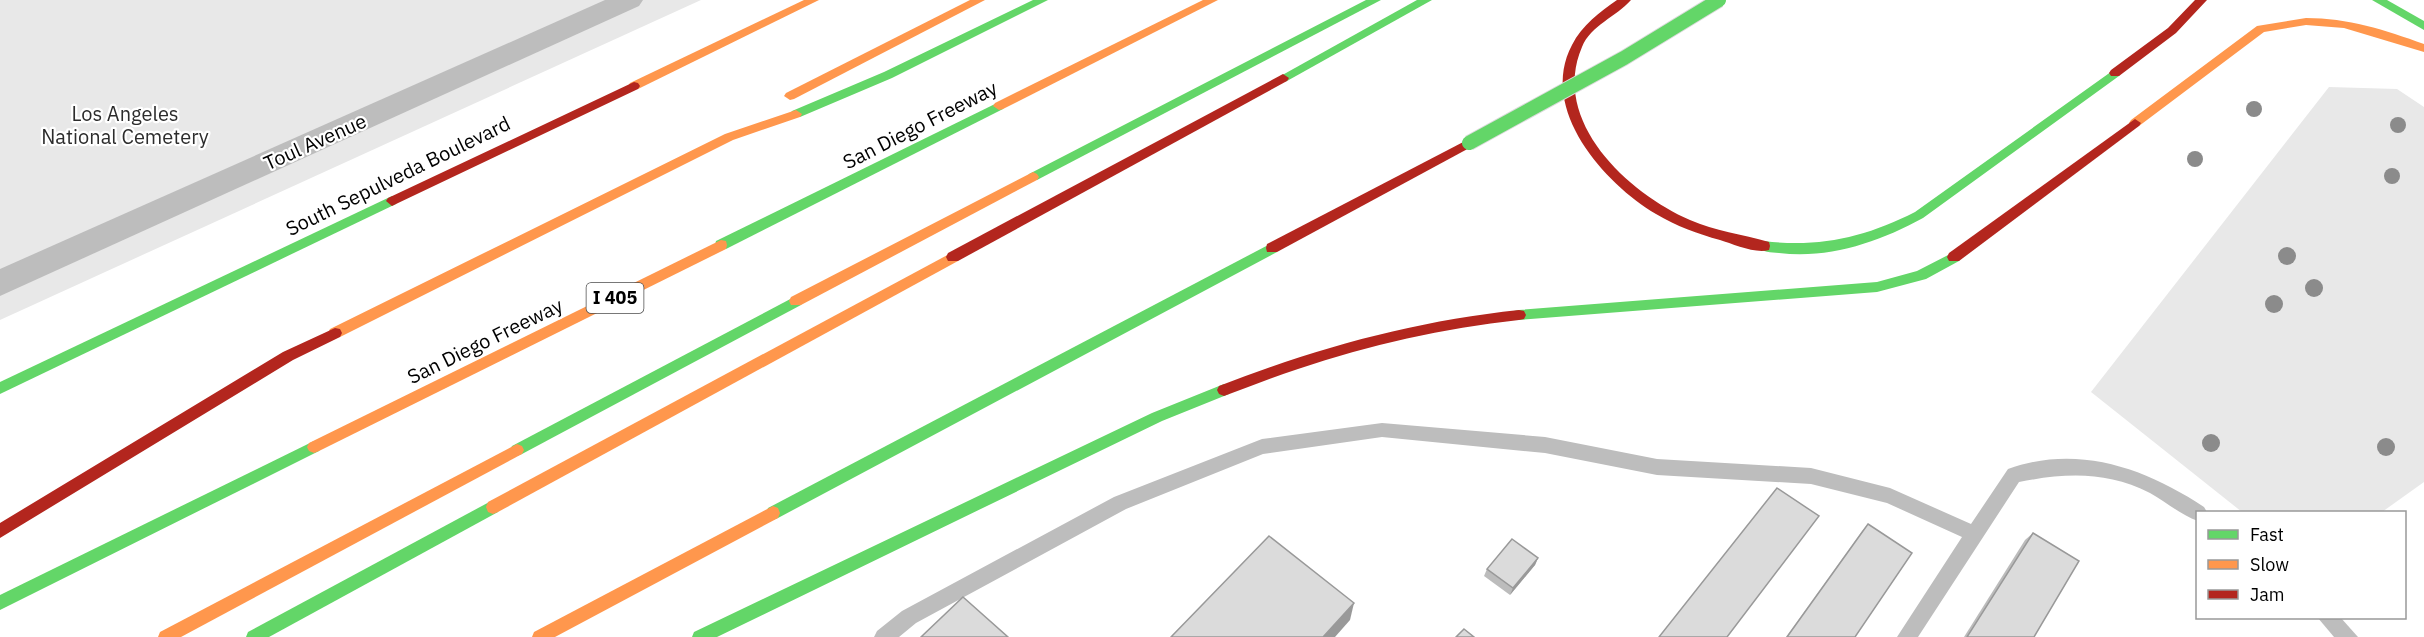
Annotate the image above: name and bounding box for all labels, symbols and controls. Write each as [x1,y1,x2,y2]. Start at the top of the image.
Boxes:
street label: San Diego Freeway [838,74,1002,175]
park label: Los Angeles National Cemetery [41,100,209,150]
street label: Toul Avenue [259,107,370,176]
street label: South Sepulveda Boulevard [281,109,515,242]
road number: I 405 [586,283,644,313]
street label: San Diego Freeway [403,291,567,390]
legend [2196,511,2406,619]
text: Fast [2250,523,2284,546]
text: Slow [2250,553,2289,576]
text: Jam [2250,583,2285,606]

